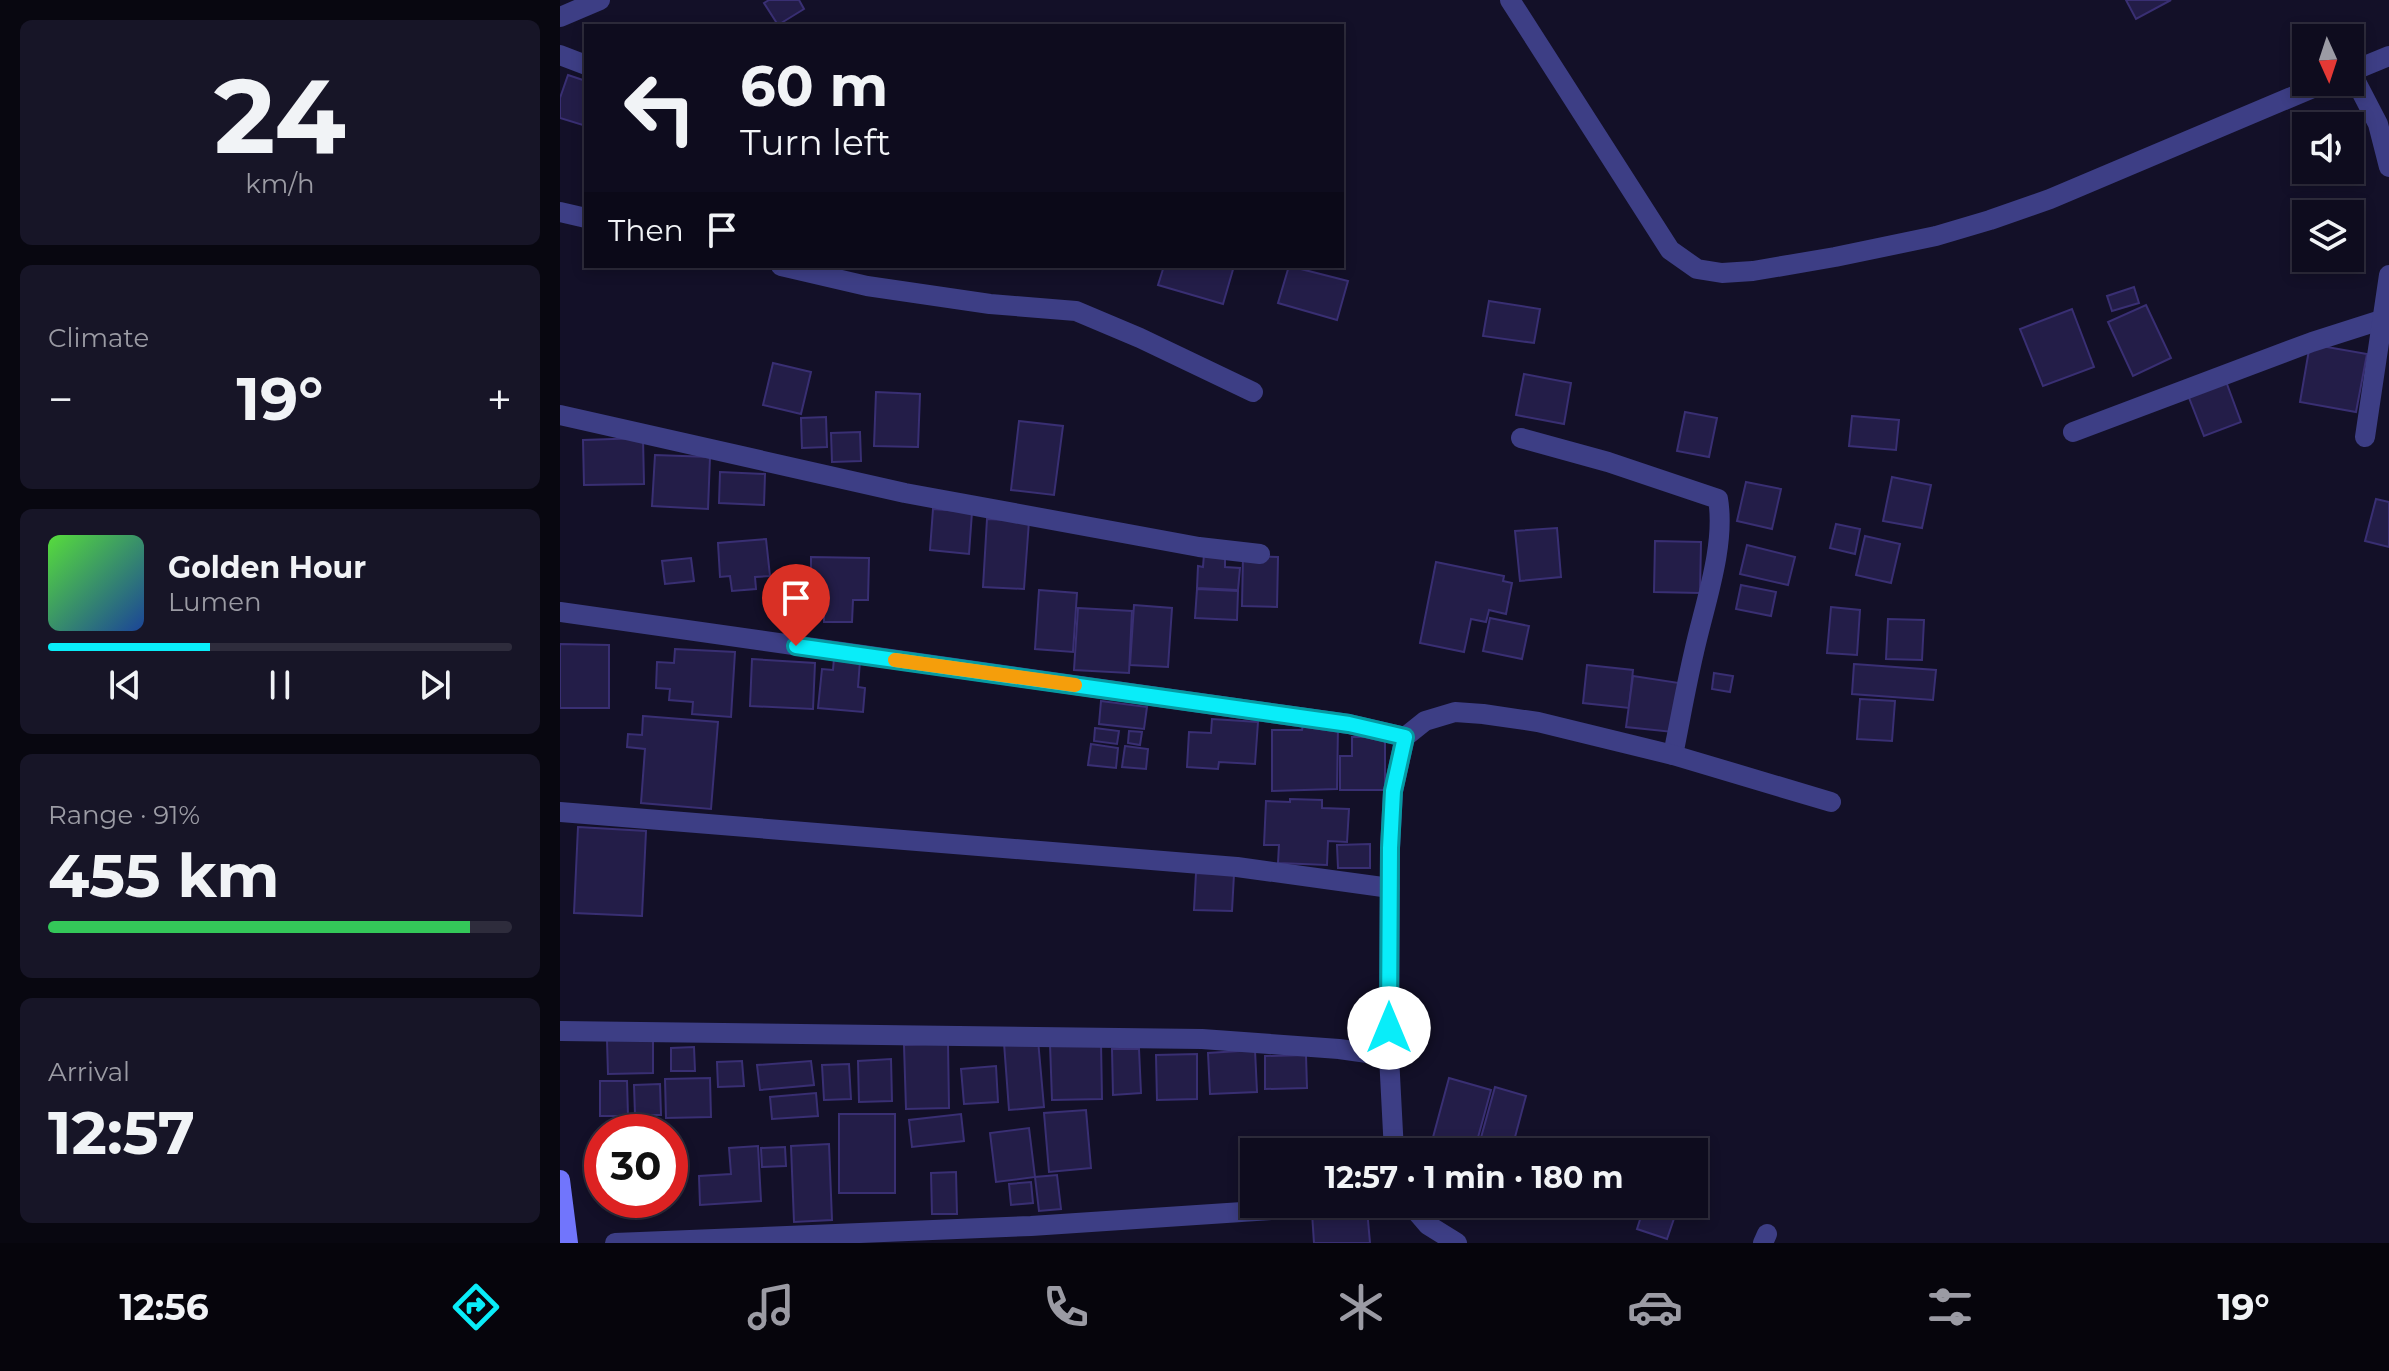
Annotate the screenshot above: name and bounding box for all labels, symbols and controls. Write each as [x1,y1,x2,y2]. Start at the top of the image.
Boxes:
north arrow [2292,24,2364,96]
map controls [2292,24,2364,272]
text: 24 [214,52,346,179]
text: 60 m [740,52,888,120]
icon: left [608,56,712,160]
button: sound [2292,112,2364,184]
text: Turn left [740,120,891,164]
text: km/h [245,168,315,200]
button: layers [2292,200,2364,272]
icon: arrive [700,208,744,252]
text: Then [608,212,684,249]
text: Climate [48,322,149,354]
text: 19° [237,362,323,435]
text: − [48,372,73,426]
text: + [487,372,512,426]
text: Golden Hour [168,549,366,586]
pin [762,564,830,646]
icon: arrive [774,576,818,620]
text: Lumen [168,586,261,618]
icon: previous [103,663,147,707]
icon: pause [258,663,302,707]
icon: next [413,663,457,707]
text: Range · 91% [48,799,200,831]
text: 455 km [48,839,279,912]
position arrow [1347,986,1431,1070]
text: Arrival [48,1056,130,1088]
text: 12:57 [48,1096,195,1169]
speed limit sign: 30 [584,1114,688,1218]
text: 12:57 · 1 min · 180 m [1325,1159,1623,1196]
icon: directions [448,1279,504,1335]
icon: music [743,1279,799,1335]
icon: phone [1038,1279,1094,1335]
icon: climate [1333,1279,1389,1335]
icon: car [1627,1279,1683,1335]
icon: filters [1922,1279,1978,1335]
text: 12:56 [119,1285,209,1329]
text: 19° [2217,1285,2270,1329]

